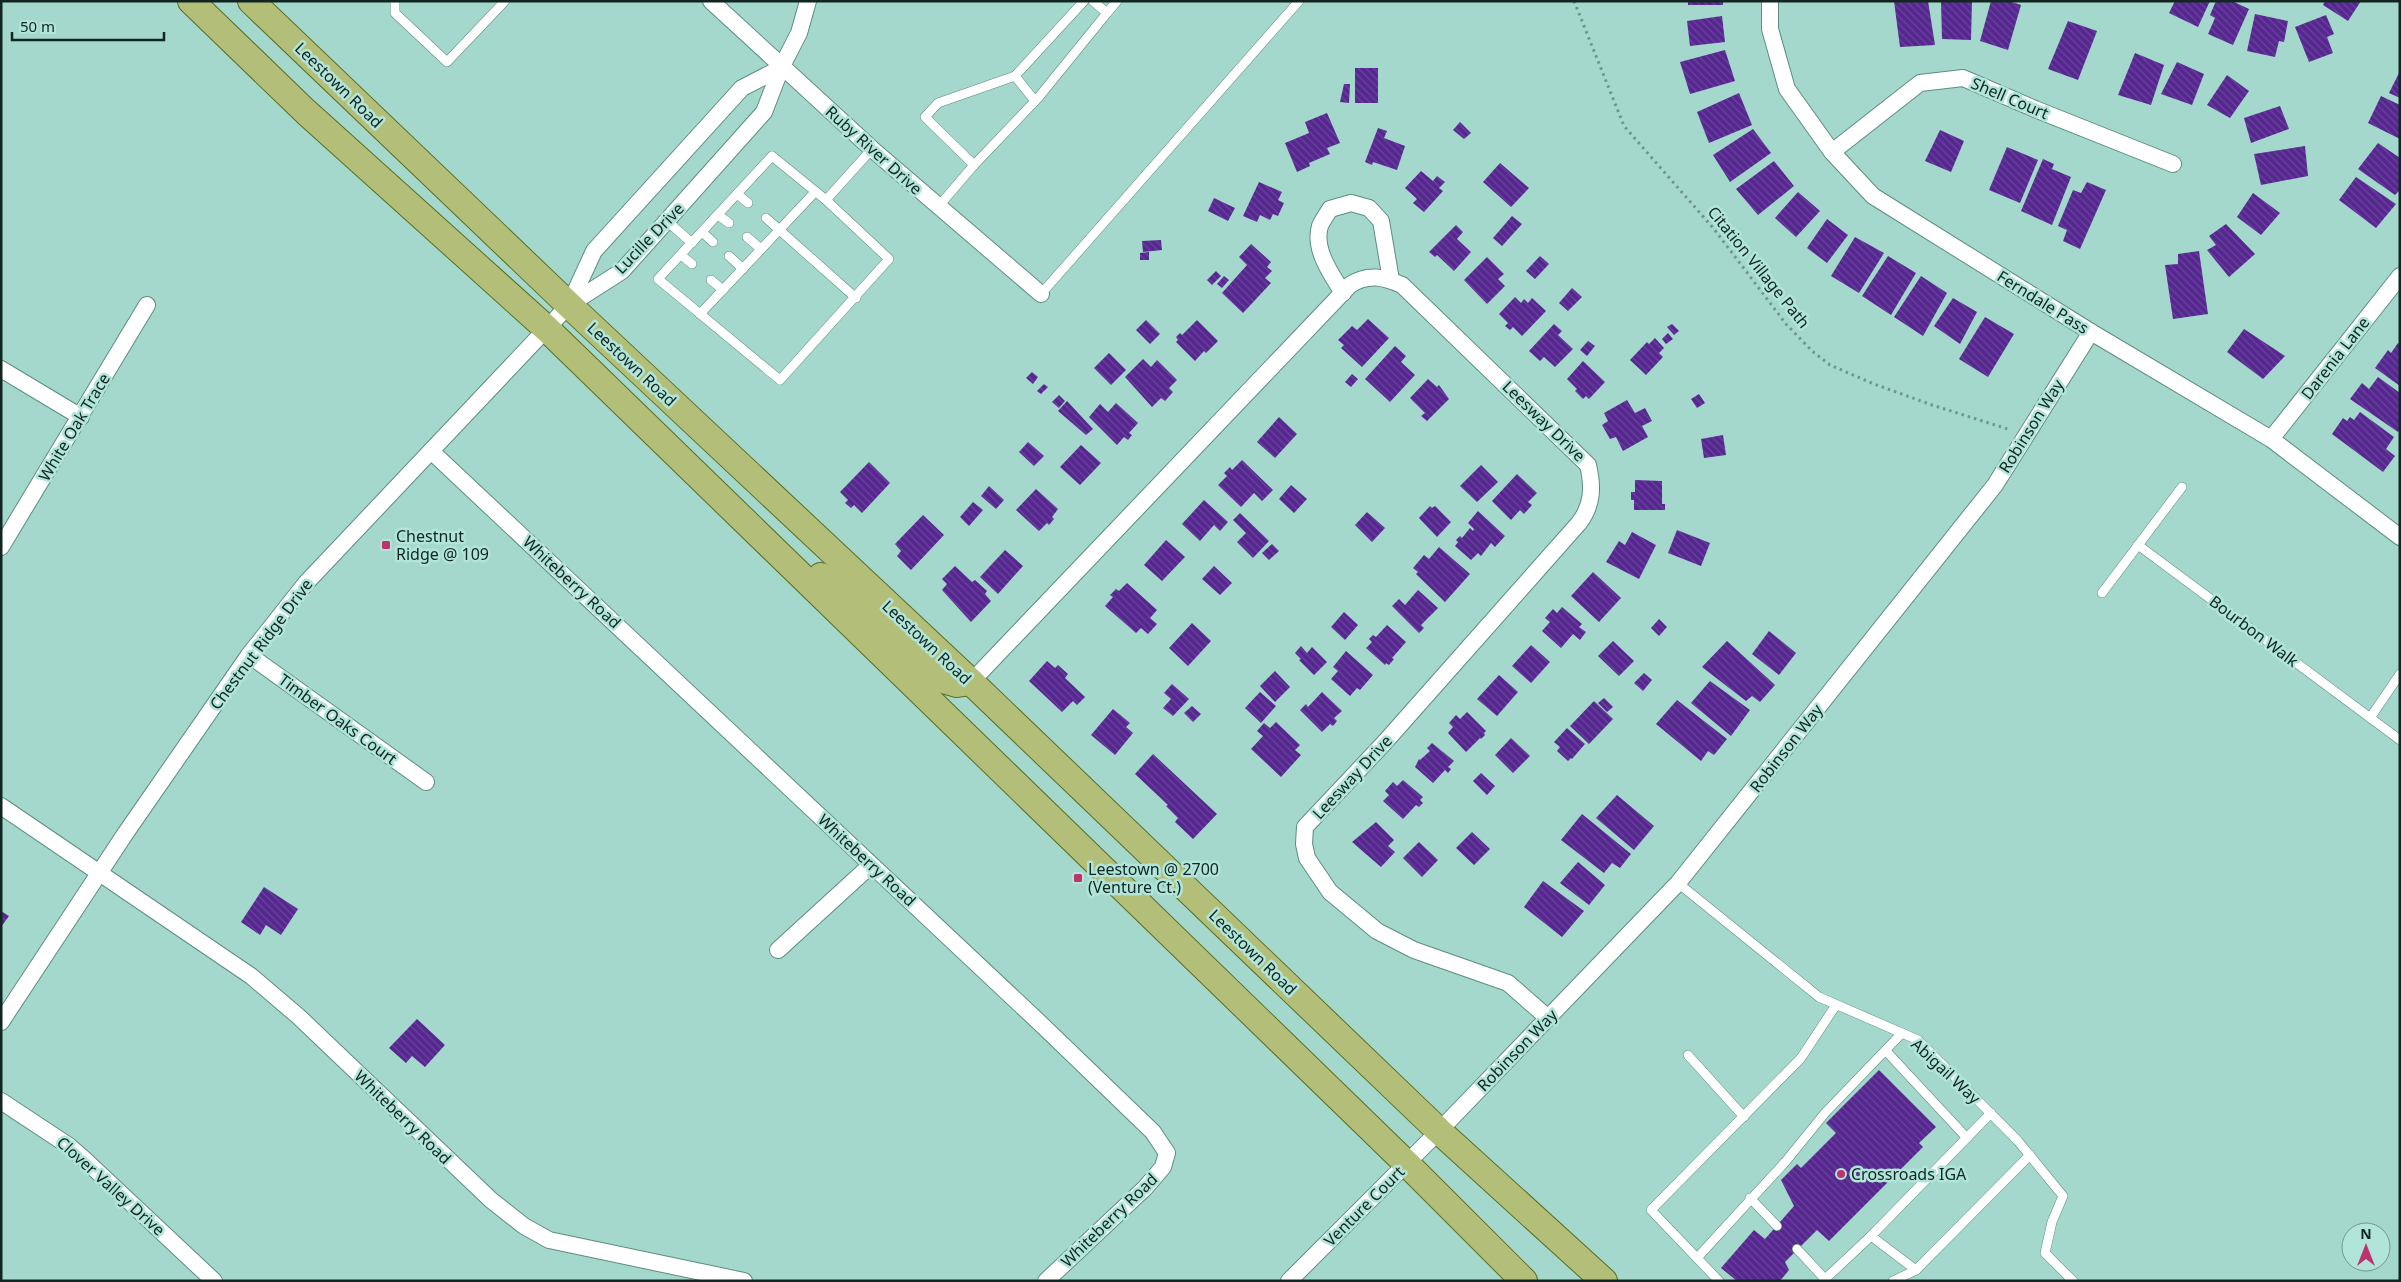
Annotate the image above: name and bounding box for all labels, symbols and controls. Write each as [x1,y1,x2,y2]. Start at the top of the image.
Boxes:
scale bar [12,10,165,42]
text: 50 m [20,16,55,36]
street label: Leestown Road [290,37,388,133]
street label: Shell Court [1968,72,2052,124]
street label: Ruby River Drive [821,101,927,199]
street label: Lucille Drive [609,198,689,278]
street label: Citation Village Path [1703,201,1815,333]
street label: Ferndale Pass [1993,265,2093,339]
street label: Darenia Lane [2296,312,2374,404]
street label: Leestown Road [583,317,681,411]
street label: White Oak Trace [33,369,115,485]
street label: Robinson Way [1993,374,2069,477]
street label: Leesway Drive [1498,376,1590,466]
place label: Chestnut Ridge @ 109 [396,525,489,565]
street label: Whiteberry Road [518,531,626,633]
marker: Chestnut Ridge @ 109 [380,539,392,551]
street label: Chestnut Ridge Drive [204,574,318,714]
street label: Bourbon Walk [2205,590,2303,672]
street label: Leestown Road [878,595,976,689]
street label: Timber Oaks Court [274,669,402,770]
street label: Robinson Way [1745,699,1828,797]
street label: Leesway Drive [1307,730,1397,824]
street label: Whiteberry Road [813,809,921,911]
place label: Leestown @ 2700 (Venture Ct.) [1088,858,1219,898]
marker: Leestown @ 2700 (Venture Ct.) [1072,872,1084,884]
street label: Leestown Road [1204,904,1302,1000]
street label: Robinson Way [1472,1003,1563,1096]
street label: Abigail Way [1907,1033,1986,1109]
street label: Whiteberry Road [350,1065,456,1169]
street label: Clover Valley Drive [52,1131,170,1241]
street label: Venture Court [1319,1161,1409,1251]
place label: Crossroads IGA [1851,1163,1967,1185]
street label: Whiteberry Road [1056,1168,1162,1272]
marker: Crossroads IGA [1835,1168,1847,1180]
north arrow [2341,1222,2391,1272]
text: N [2360,1224,2372,1243]

